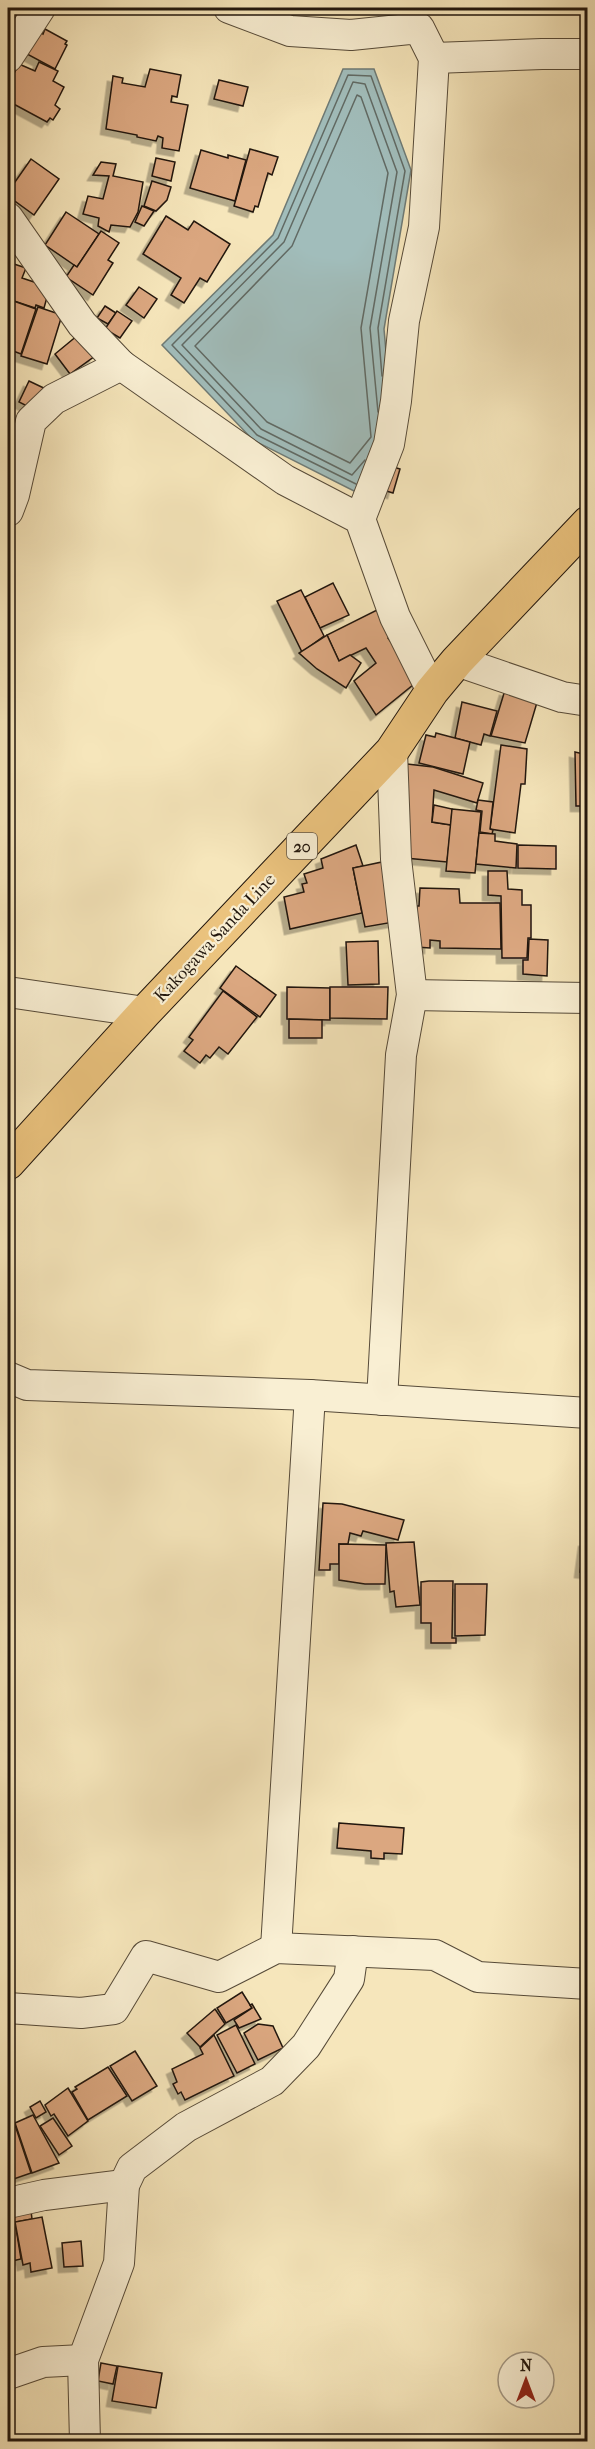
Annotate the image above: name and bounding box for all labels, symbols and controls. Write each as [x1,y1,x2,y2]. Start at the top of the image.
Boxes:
road number: 20 [287,833,317,859]
street label: Kakogawa Sanda Line [150,869,280,1007]
north arrow [496,2350,556,2410]
text: N [520,2356,533,2375]

